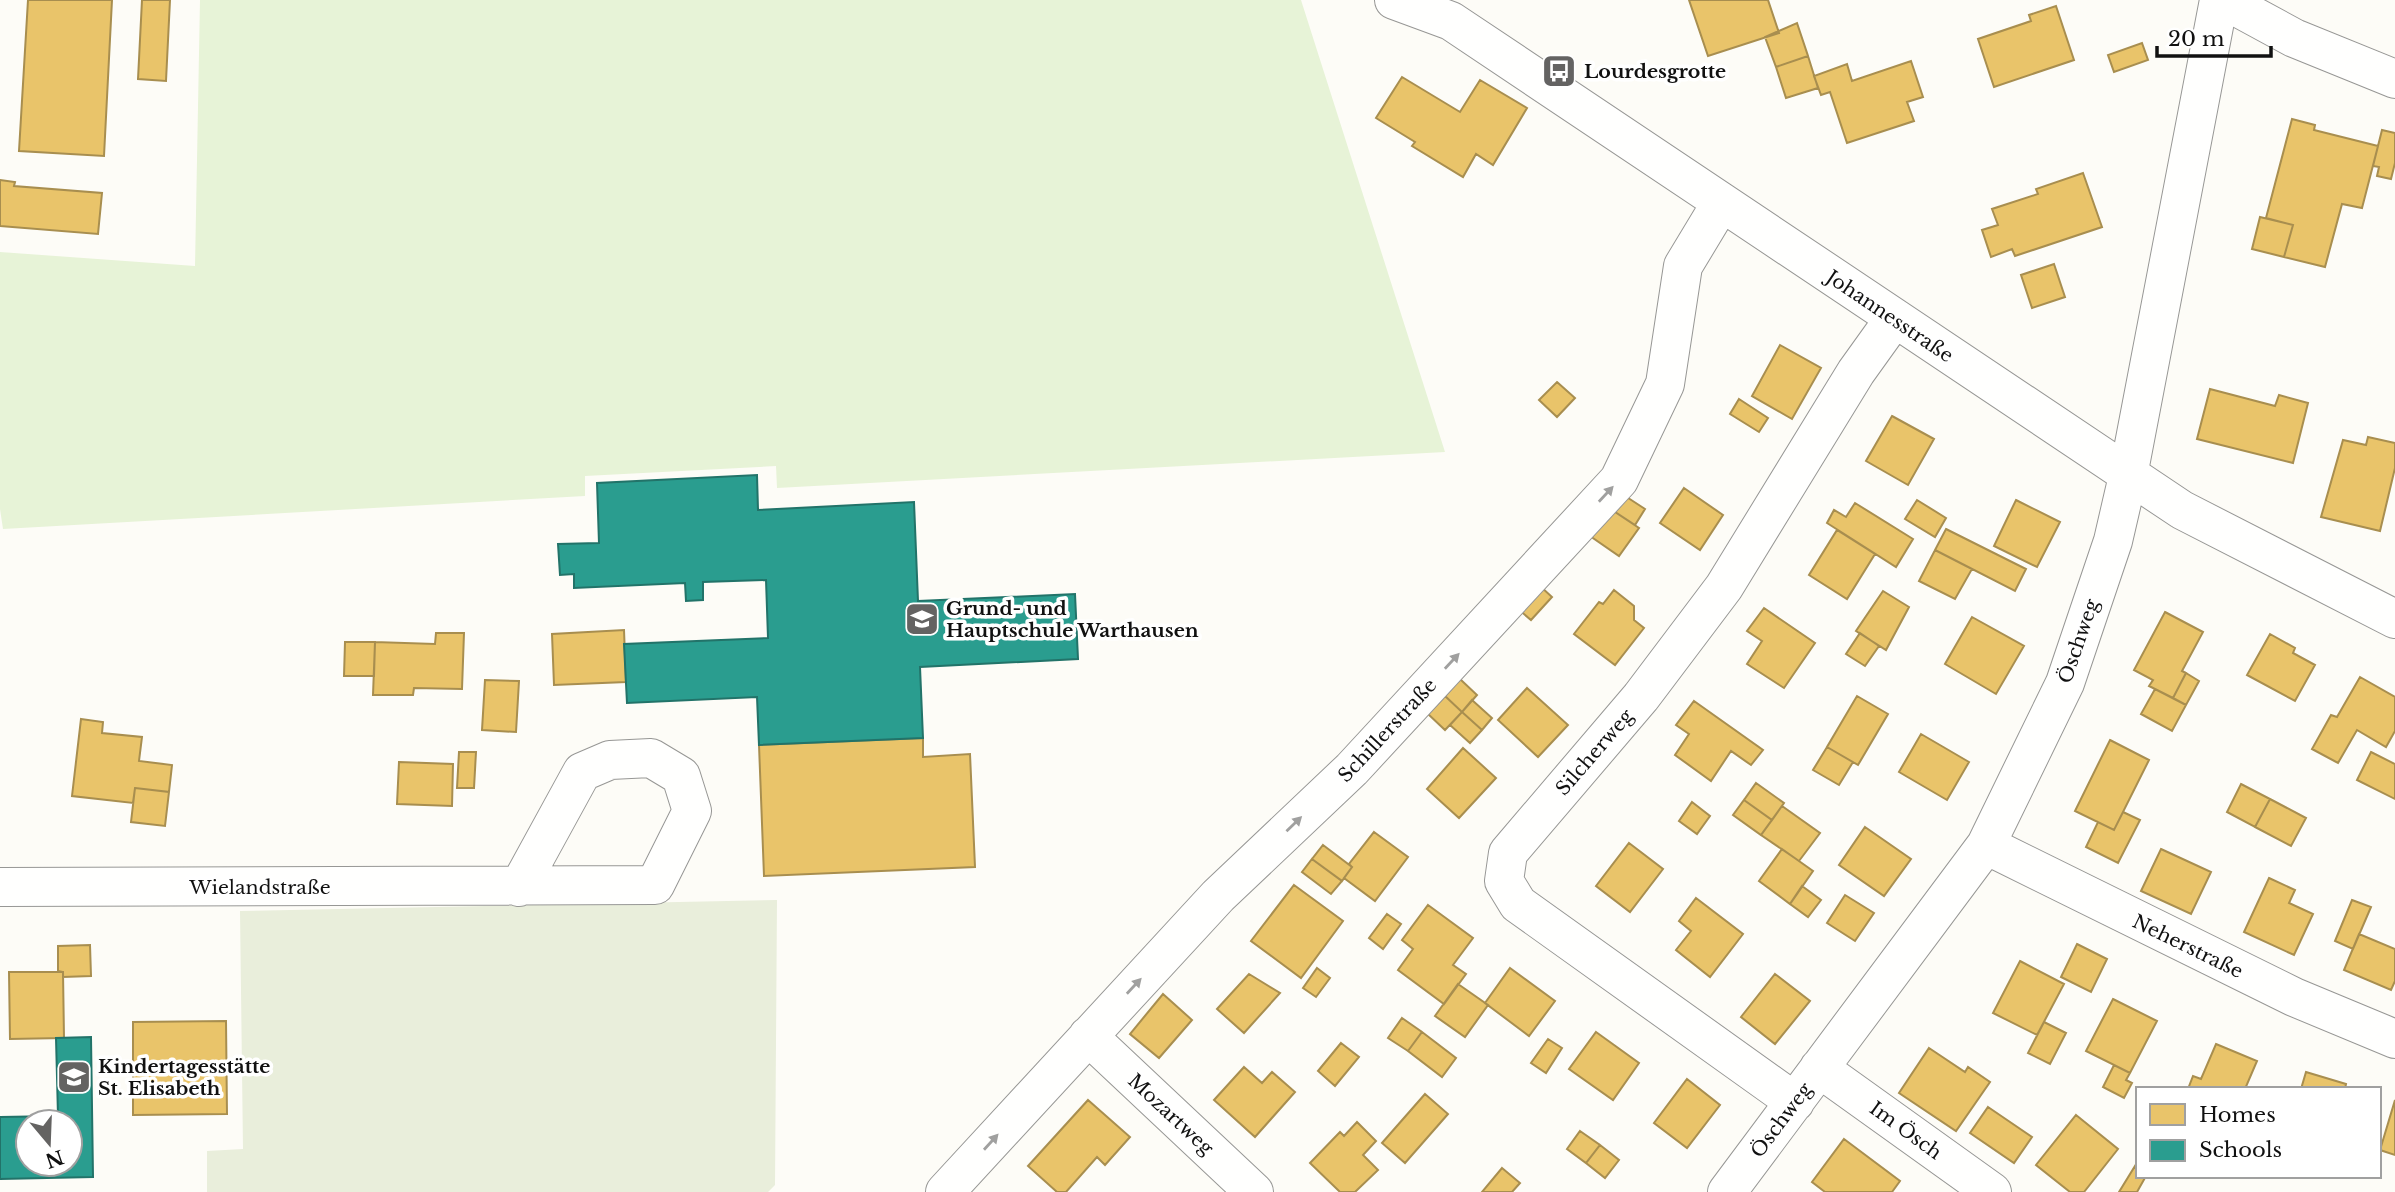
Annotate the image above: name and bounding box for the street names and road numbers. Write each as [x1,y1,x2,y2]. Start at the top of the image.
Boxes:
street label: Johannesstraße [1819,264,1957,367]
street label: Öschweg [2053,595,2104,686]
street label: Schillerstraße [1333,674,1441,787]
street label: Silcherweg [1551,704,1638,800]
street label: Wielandstraße [188,876,331,899]
street label: Neherstraße [2129,910,2247,983]
street label: Mozartweg [1123,1069,1218,1160]
street label: Öschweg [1746,1078,1817,1162]
street label: Im Ösch [1865,1097,1946,1164]

